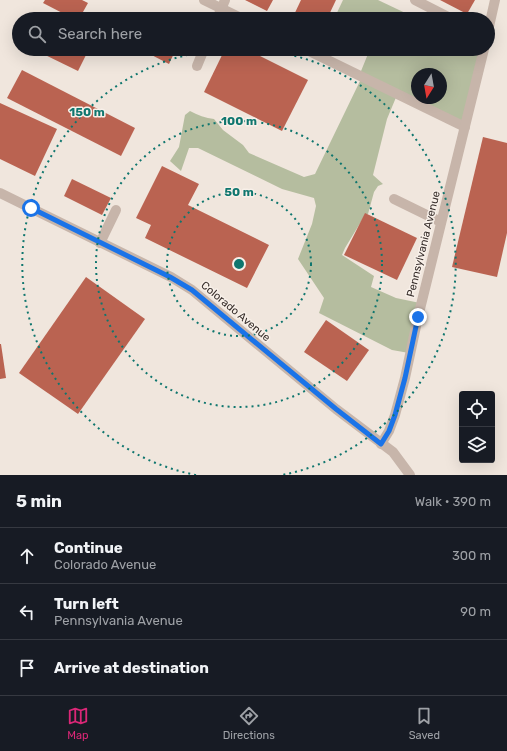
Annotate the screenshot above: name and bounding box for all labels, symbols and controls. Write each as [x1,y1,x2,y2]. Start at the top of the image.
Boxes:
search box [12,12,495,56]
icon: search [26,23,48,45]
text: Search here [58,25,142,43]
north arrow [411,68,447,104]
text: 150 m [69,105,105,119]
text: 100 m [221,114,257,128]
text: 50 m [224,185,254,199]
street label: Pennsylvania Avenue [404,190,443,299]
route start [22,199,40,217]
centre of rings [232,257,246,271]
street label: Colorado Avenue [198,279,273,344]
route end [409,308,427,326]
map controls [459,391,495,463]
button: locate [459,391,495,427]
button: layers [459,427,495,463]
text: 5 min [16,491,62,511]
text: Walk · 390 m [415,494,491,509]
text: Continue [54,539,123,557]
icon: ahead [16,545,38,567]
text: 300 m [452,548,491,563]
text: Colorado Avenue [54,557,156,572]
text: Turn left [54,595,119,613]
icon: left [16,601,38,623]
text: 90 m [460,604,491,619]
text: Pennsylvania Avenue [54,613,183,628]
icon: arrive [16,657,38,679]
text: Arrive at destination [54,659,209,677]
tab: Map [67,705,89,742]
tab: Directions [223,705,275,742]
tab: Saved [409,705,440,742]

